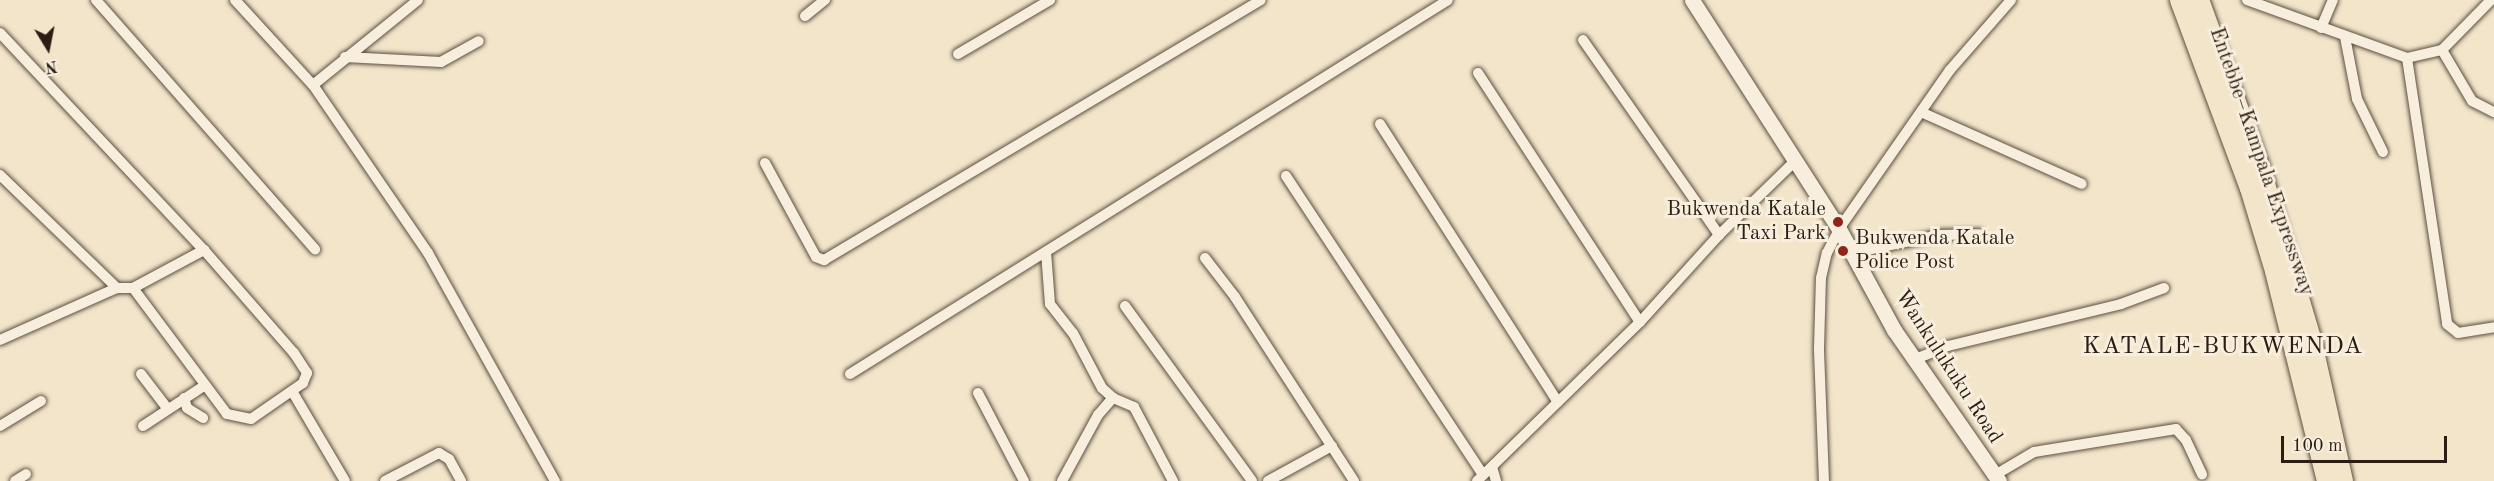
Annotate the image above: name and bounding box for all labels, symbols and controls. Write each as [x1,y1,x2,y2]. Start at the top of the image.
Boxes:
north arrow [18,18,78,78]
street label: Entebbe–Kampala Expressway [2203,24,2319,300]
text: N [44,57,59,75]
place label: Bukwenda Katale Taxi Park [1667,197,1826,247]
marker: Bukwenda Katale Taxi Park [1831,215,1845,229]
place label: Bukwenda Katale Police Post [1855,226,2014,276]
marker: Bukwenda Katale Police Post [1836,244,1850,258]
street label: Wankulukuku Road [1889,285,2007,449]
district label: KATALE-BUKWENDA [2082,334,2364,362]
scale bar [2284,424,2450,462]
text: 100 m [2292,437,2343,455]

